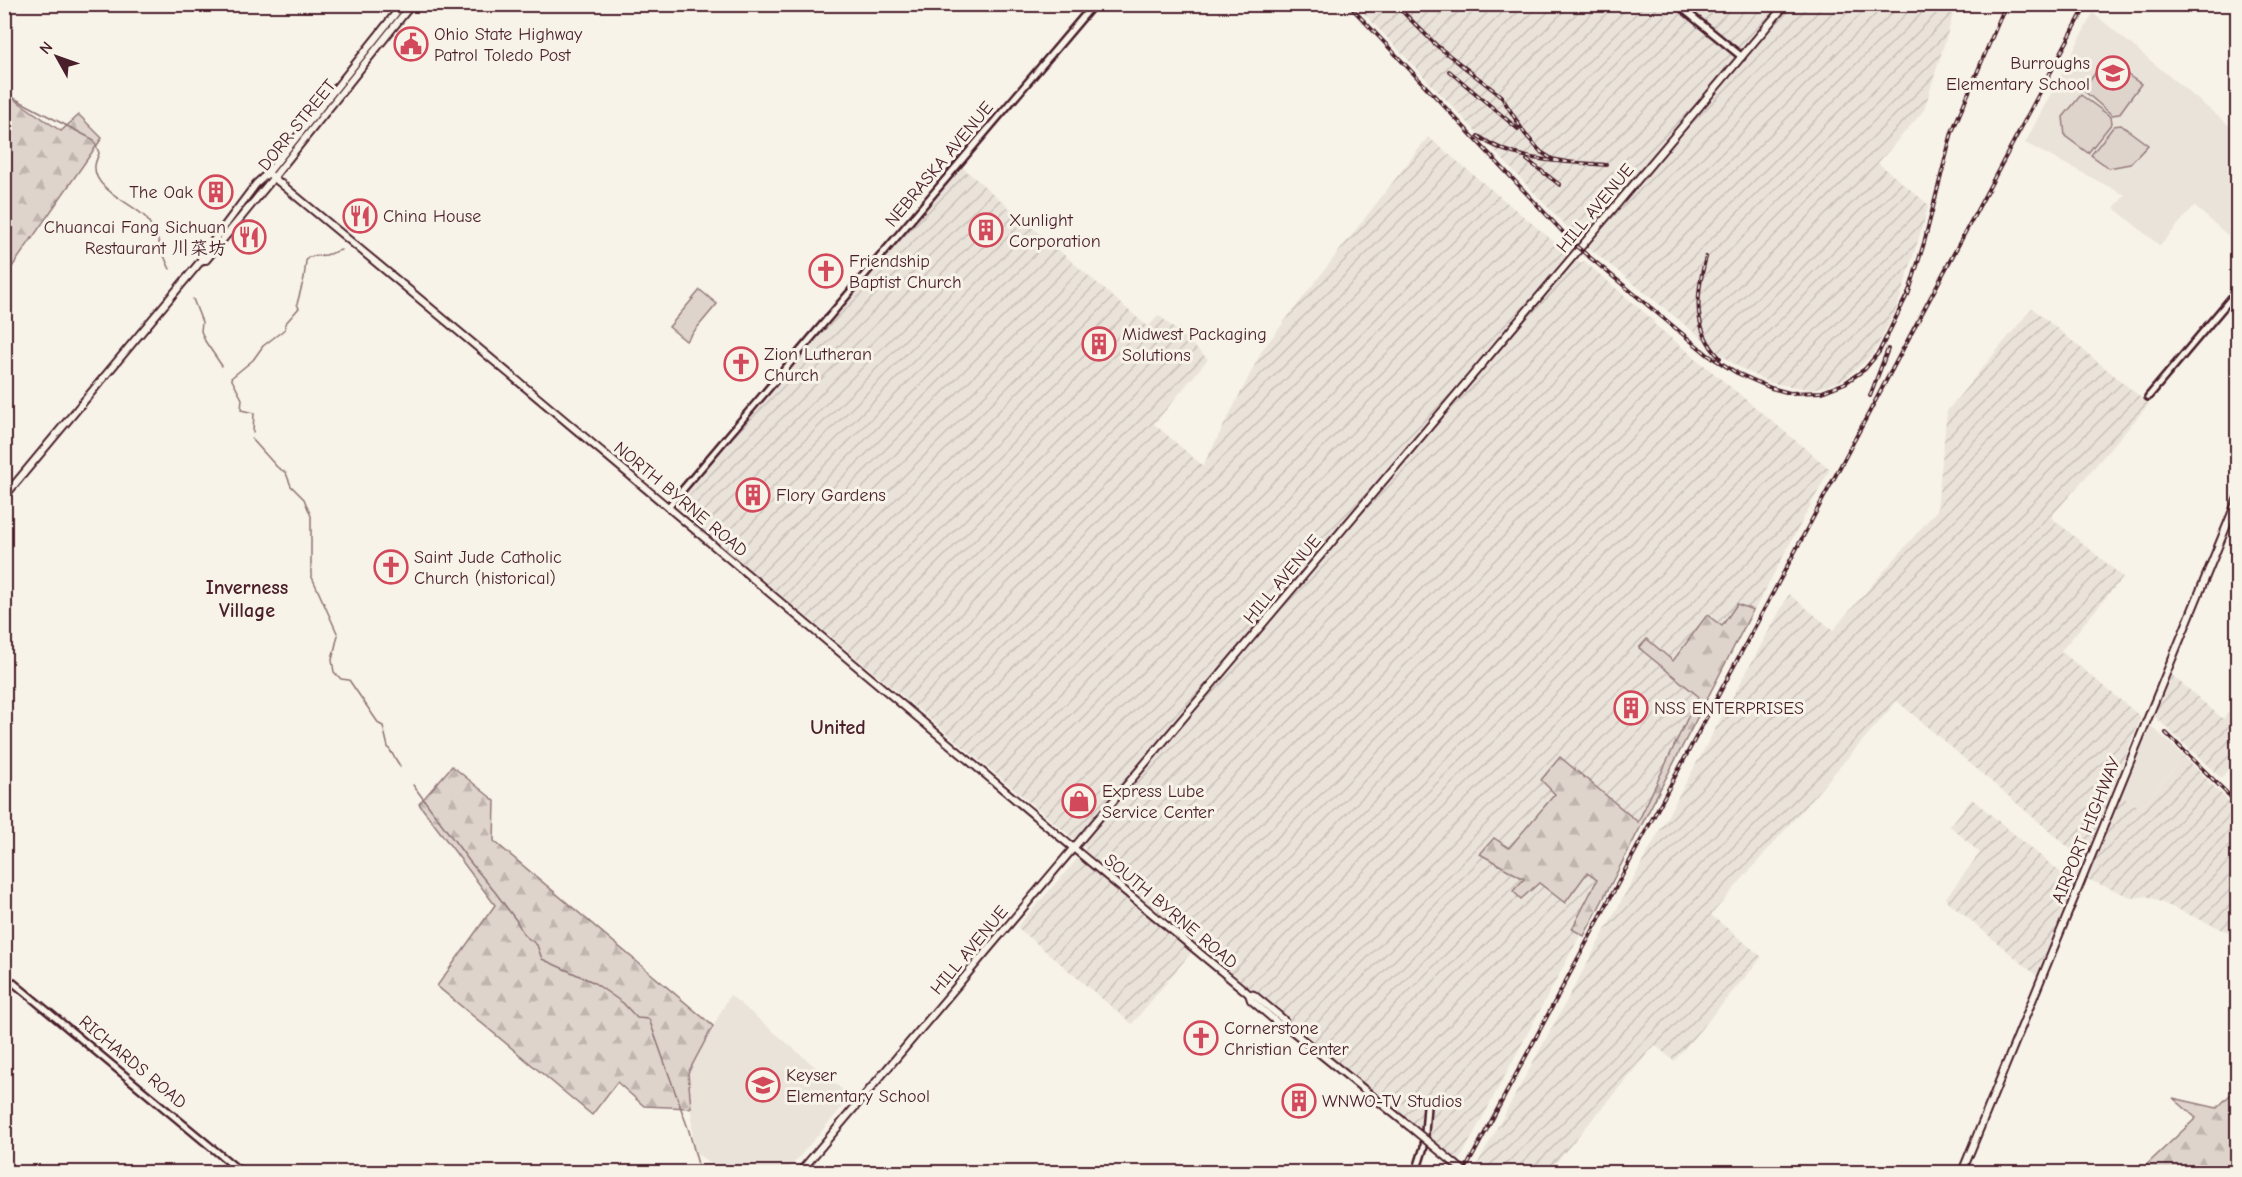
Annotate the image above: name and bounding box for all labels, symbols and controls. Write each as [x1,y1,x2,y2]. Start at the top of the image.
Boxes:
place label: Ohio State Highway Patrol Toledo Post [434,24,583,66]
public building icon: Ohio State Highway Patrol Toledo Post [393,26,429,62]
north arrow [27,27,87,87]
text: N [36,38,57,58]
place label: Burroughs Elementary School [1946,53,2090,95]
school or university icon: Burroughs Elementary School [2095,55,2131,91]
street label: DORR STREET [254,75,341,175]
street label: NEBRASKA AVENUE [881,97,998,231]
street label: HILL AVENUE [1552,160,1639,257]
building icon: The Oak [198,174,234,210]
place label: The Oak [129,182,193,203]
restaurant icon: China House [342,198,378,234]
place label: China House [383,206,481,227]
place label: Xunlight Corporation [1009,210,1101,252]
building icon: Xunlight Corporation [968,212,1004,248]
place label: Chuancai Fang Sichuan Restaurant 川菜坊 [44,217,226,259]
restaurant icon: Chuancai Fang Sichuan Restaurant 川菜坊 [231,219,267,255]
place label: Friendship Baptist Church [849,251,962,293]
church icon: Friendship Baptist Church [808,253,844,289]
place label: Midwest Packaging Solutions [1122,324,1267,366]
building icon: Midwest Packaging Solutions [1081,326,1117,362]
place label: Zion Lutheran Church [764,344,872,386]
church icon: Zion Lutheran Church [723,346,759,382]
street label: NORTH BYRNE ROAD [610,437,752,561]
building icon: Flory Gardens [735,477,771,513]
place label: Flory Gardens [776,485,886,506]
street label: HILL AVENUE [1239,531,1326,628]
place label: Saint Jude Catholic Church (historical) [414,547,562,589]
church icon: Saint Jude Catholic Church (historical) [373,549,409,585]
district label: Inverness Village [206,576,288,622]
building icon: NSS ENTERPRISES [1613,690,1649,726]
place label: NSS ENTERPRISES [1654,698,1804,719]
district label: United [810,716,866,739]
street label: AIRPORT HIGHWAY [2047,754,2126,907]
place label: Express Lube Service Center [1102,781,1215,823]
shop icon: Express Lube Service Center [1061,783,1097,819]
street label: SOUTH BYRNE ROAD [1100,849,1242,973]
street label: HILL AVENUE [926,902,1013,999]
street label: RICHARDS ROAD [75,1011,191,1113]
place label: Cornerstone Christian Center [1224,1018,1350,1060]
church icon: Cornerstone Christian Center [1183,1020,1219,1056]
place label: Keyser Elementary School [786,1065,930,1107]
school or university icon: Keyser Elementary School [745,1067,781,1103]
building icon: WNWO-TV Studios [1281,1083,1317,1119]
place label: WNWO-TV Studios [1322,1091,1462,1112]

